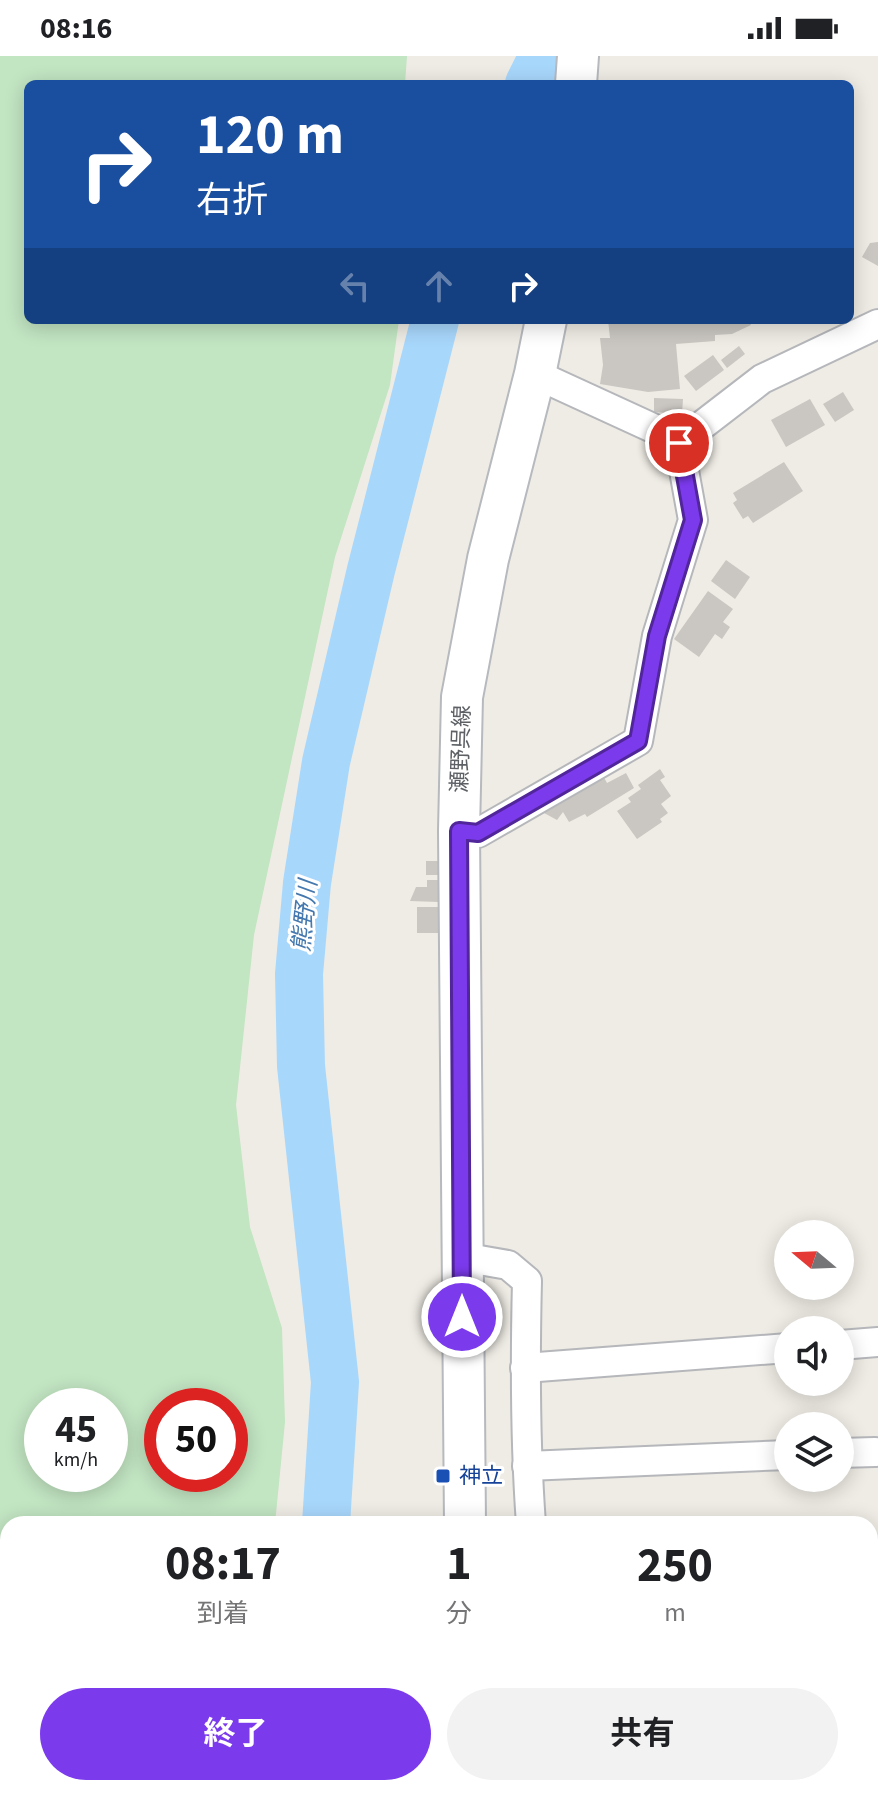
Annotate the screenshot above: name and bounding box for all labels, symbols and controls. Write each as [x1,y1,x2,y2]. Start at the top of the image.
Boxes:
text: 08:16 [40,7,112,50]
text: 120 m [196,96,344,175]
icon: right [64,112,168,216]
text: 右折 [196,175,268,226]
icon: left [333,264,377,308]
icon: ahead [417,264,461,308]
icon: right [501,264,545,308]
pin [645,409,713,477]
icon: arrive [657,421,701,465]
street label: 瀬野呉線 [443,704,479,794]
water label: 熊野川 [284,875,326,954]
north arrow [774,1220,854,1300]
map controls [774,1220,854,1492]
position arrow [420,1275,504,1359]
button: sound [774,1316,854,1396]
speed limit sign: 50 [144,1388,248,1492]
text: 45 [55,1401,97,1458]
button: layers [774,1412,854,1492]
text: km/h [54,1446,98,1474]
place label: 神立 [459,1460,503,1492]
marker: 神立 [434,1467,452,1485]
text: 08:17 [165,1530,281,1598]
text: 1 [446,1530,472,1598]
text: 250 [637,1532,713,1600]
text: m [664,1594,686,1631]
text: 到着 [197,1595,249,1632]
text: 分 [446,1595,472,1632]
button: 終了 [40,1688,431,1780]
button: 共有 [447,1688,838,1780]

